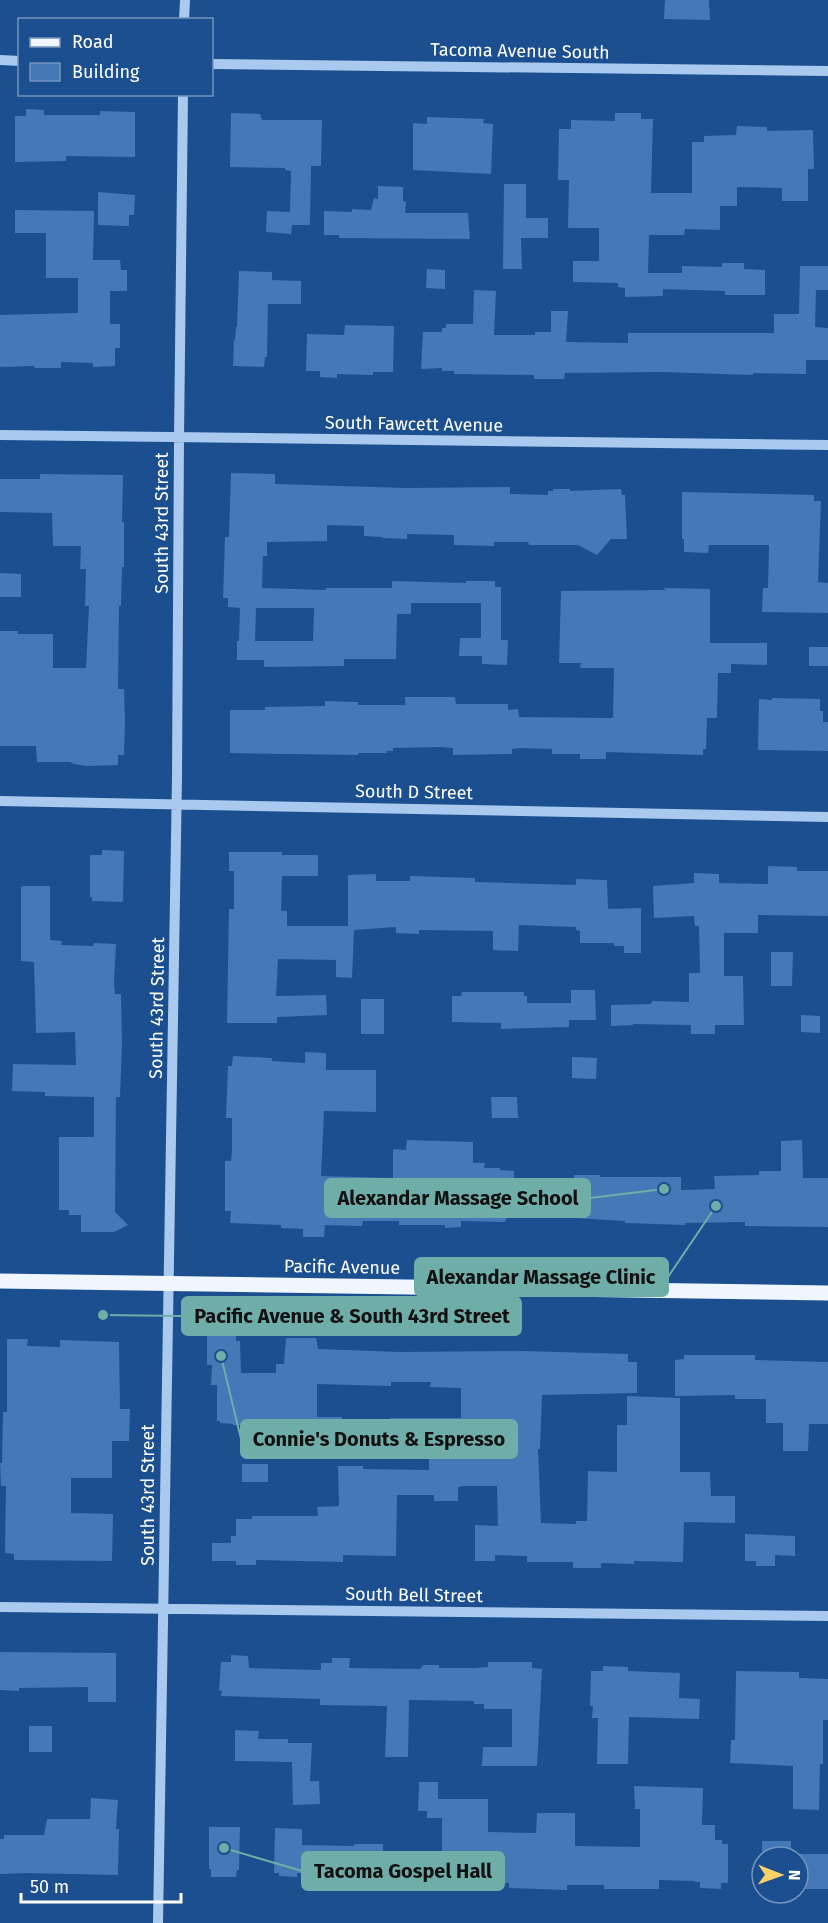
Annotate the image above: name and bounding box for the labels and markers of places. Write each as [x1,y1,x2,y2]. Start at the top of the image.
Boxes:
callout: Alexandar Massage School [325,1179,590,1217]
callout: Alexandar Massage Clinic [415,1258,668,1296]
callout: Pacific Avenue & South 43rd Street [182,1297,521,1335]
callout: Connie's Donuts & Espresso [241,1420,517,1458]
callout: Tacoma Gospel Hall [302,1852,504,1890]

